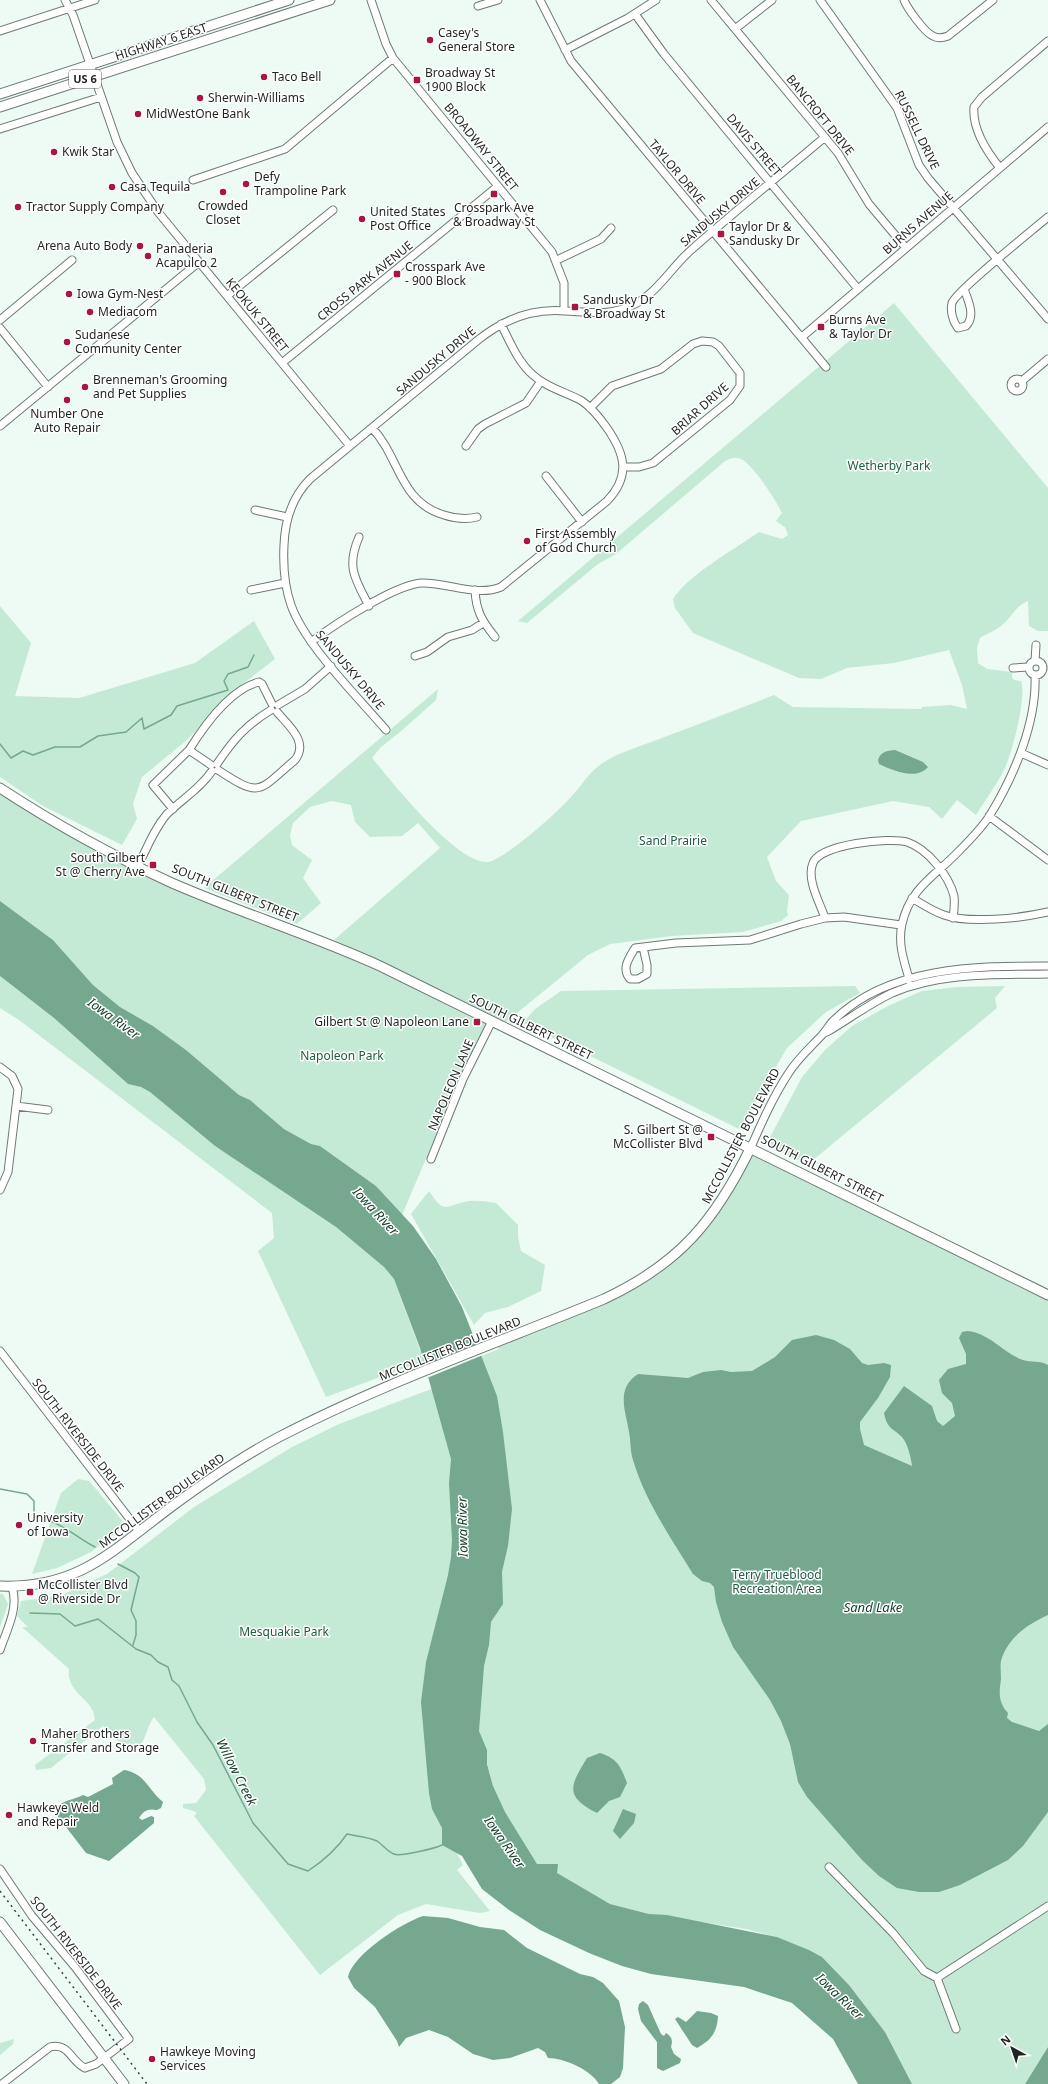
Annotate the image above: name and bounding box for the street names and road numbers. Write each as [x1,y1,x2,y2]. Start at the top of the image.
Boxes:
street label: HIGHWAY 6 EAST [113,19,209,64]
road number: US 6 [69,70,101,88]
street label: BANCROFT DRIVE [783,71,858,159]
street label: RUSSELL DRIVE [891,87,944,172]
street label: BROADWAY STREET [440,99,522,195]
street label: DAVIS STREET [723,110,786,180]
street label: TAYLOR DRIVE [645,136,710,208]
street label: SANDUSKY DRIVE [676,173,763,250]
street label: BURNS AVENUE [879,187,957,258]
street label: CROSS PARK AVENUE [313,237,416,325]
street label: KEOKUK STREET [222,274,293,356]
street label: SANDUSKY DRIVE [392,322,479,399]
street label: BRIAR DRIVE [667,378,732,439]
street label: SANDUSKY DRIVE [312,626,389,713]
street label: SOUTH GILBERT STREET [169,859,301,926]
street label: SOUTH GILBERT STREET [467,989,596,1064]
street label: NAPOLEON LANE [424,1036,477,1133]
street label: MCCOLLISTER BOULEVARD [697,1065,784,1207]
street label: SOUTH GILBERT STREET [758,1130,887,1207]
street label: MCCOLLISTER BOULEVARD [376,1312,524,1385]
street label: SOUTH RIVERSIDE DRIVE [29,1374,128,1495]
street label: MCCOLLISTER BOULEVARD [95,1449,228,1552]
street label: SOUTH RIVERSIDE DRIVE [27,1892,126,2013]

